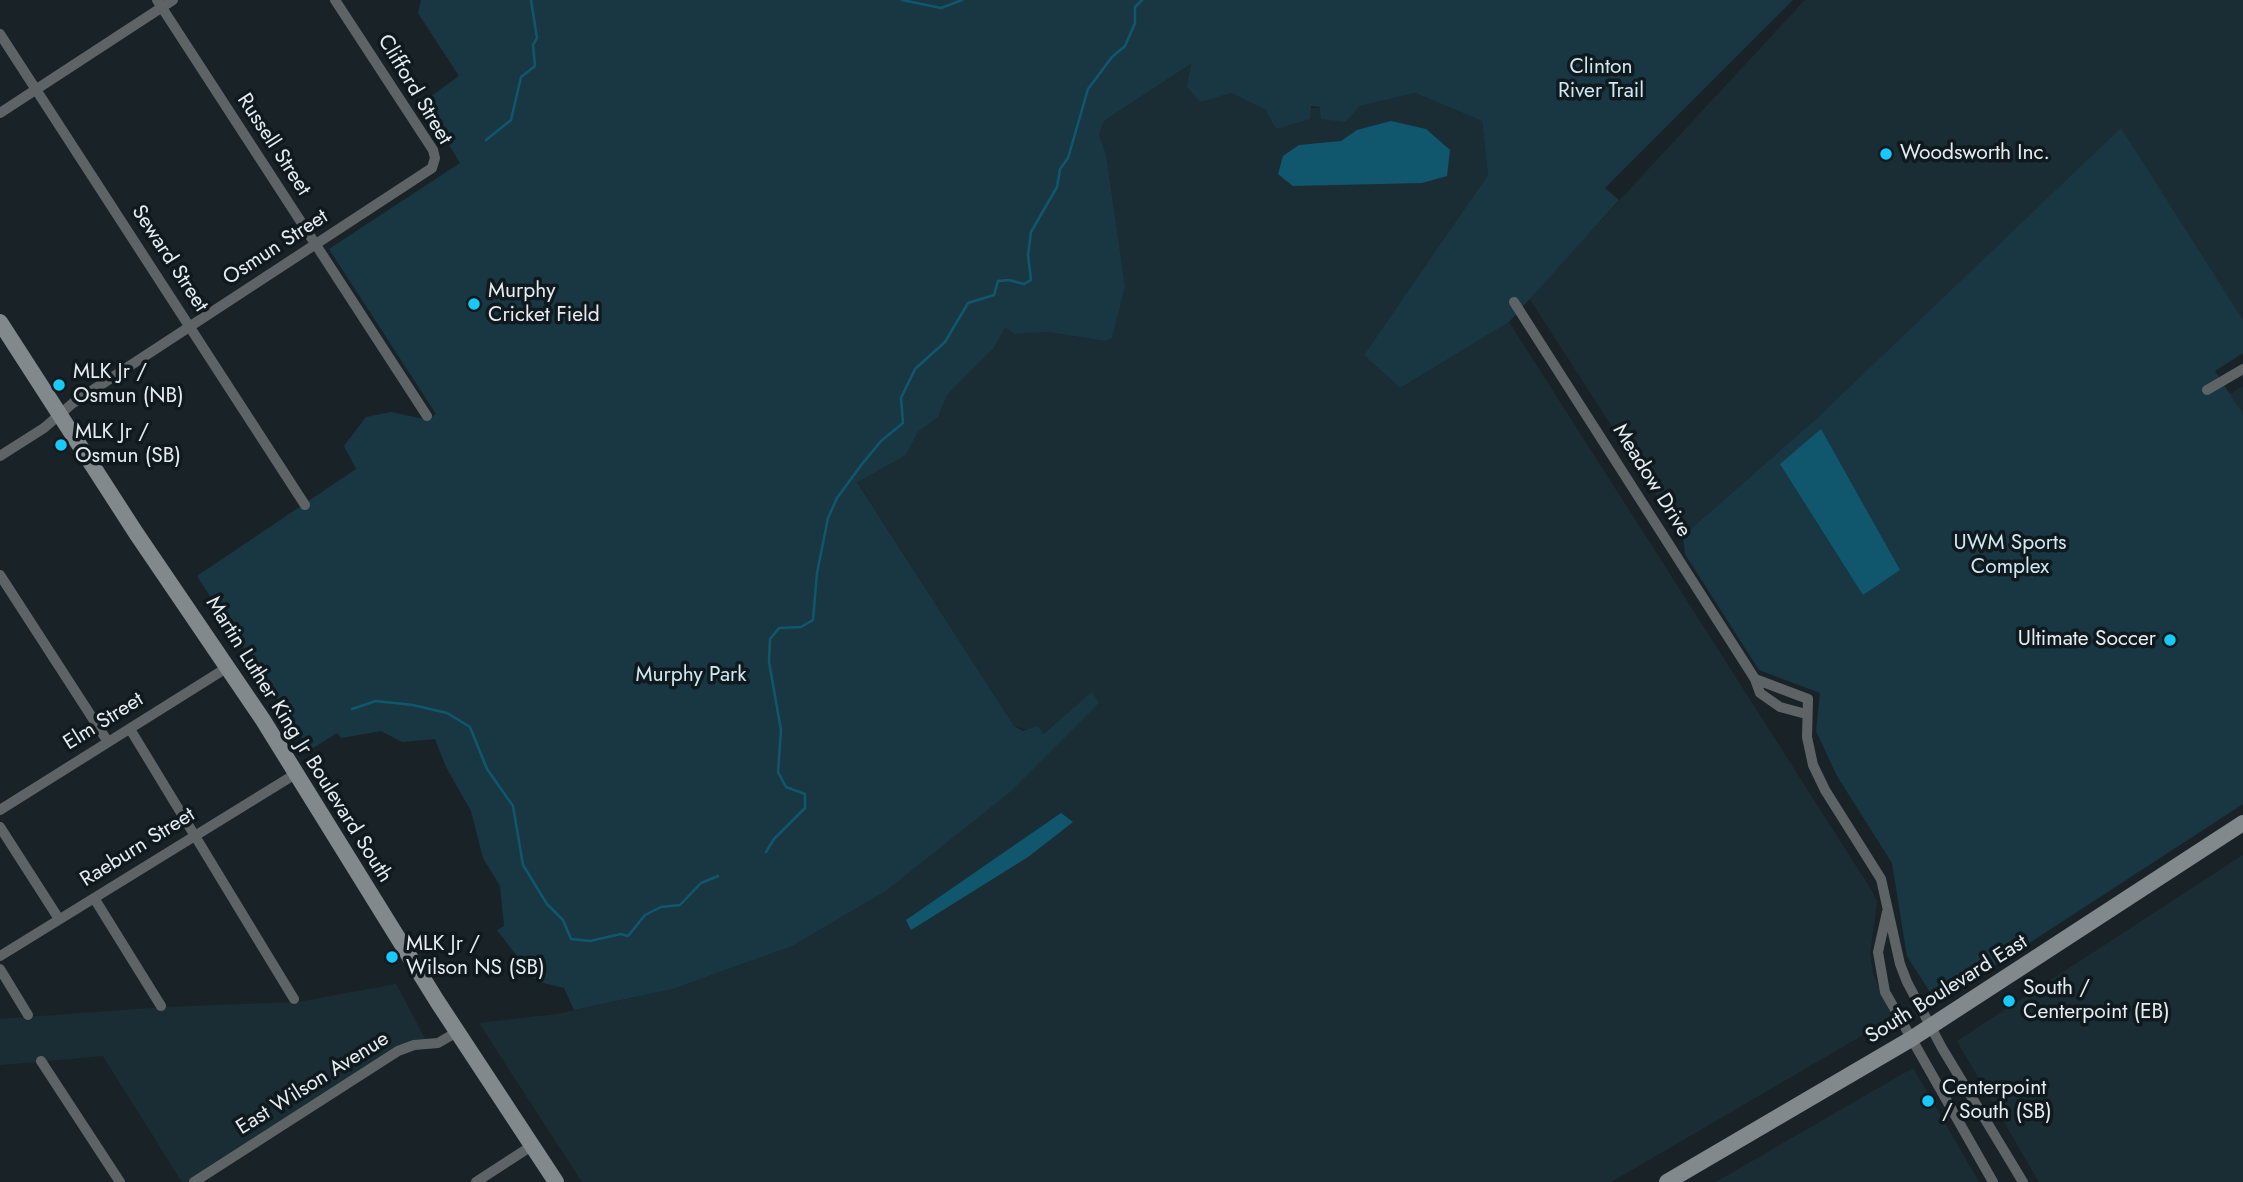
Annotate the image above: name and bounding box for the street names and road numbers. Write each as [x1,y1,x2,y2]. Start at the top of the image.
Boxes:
street label: Clifford Street [371,30,457,150]
street label: Russell Street [231,89,315,201]
street label: Seward Street [125,201,213,317]
street label: Osmun Street [219,205,333,291]
street label: Meadow Drive [1606,420,1696,542]
street label: Martin Luther King Jr Boulevard South [199,592,397,888]
street label: Elm Street [60,688,148,756]
street label: Raeburn Street [76,803,200,893]
street label: South Boulevard East [1862,930,2032,1050]
street label: East Wilson Avenue [232,1027,394,1141]

